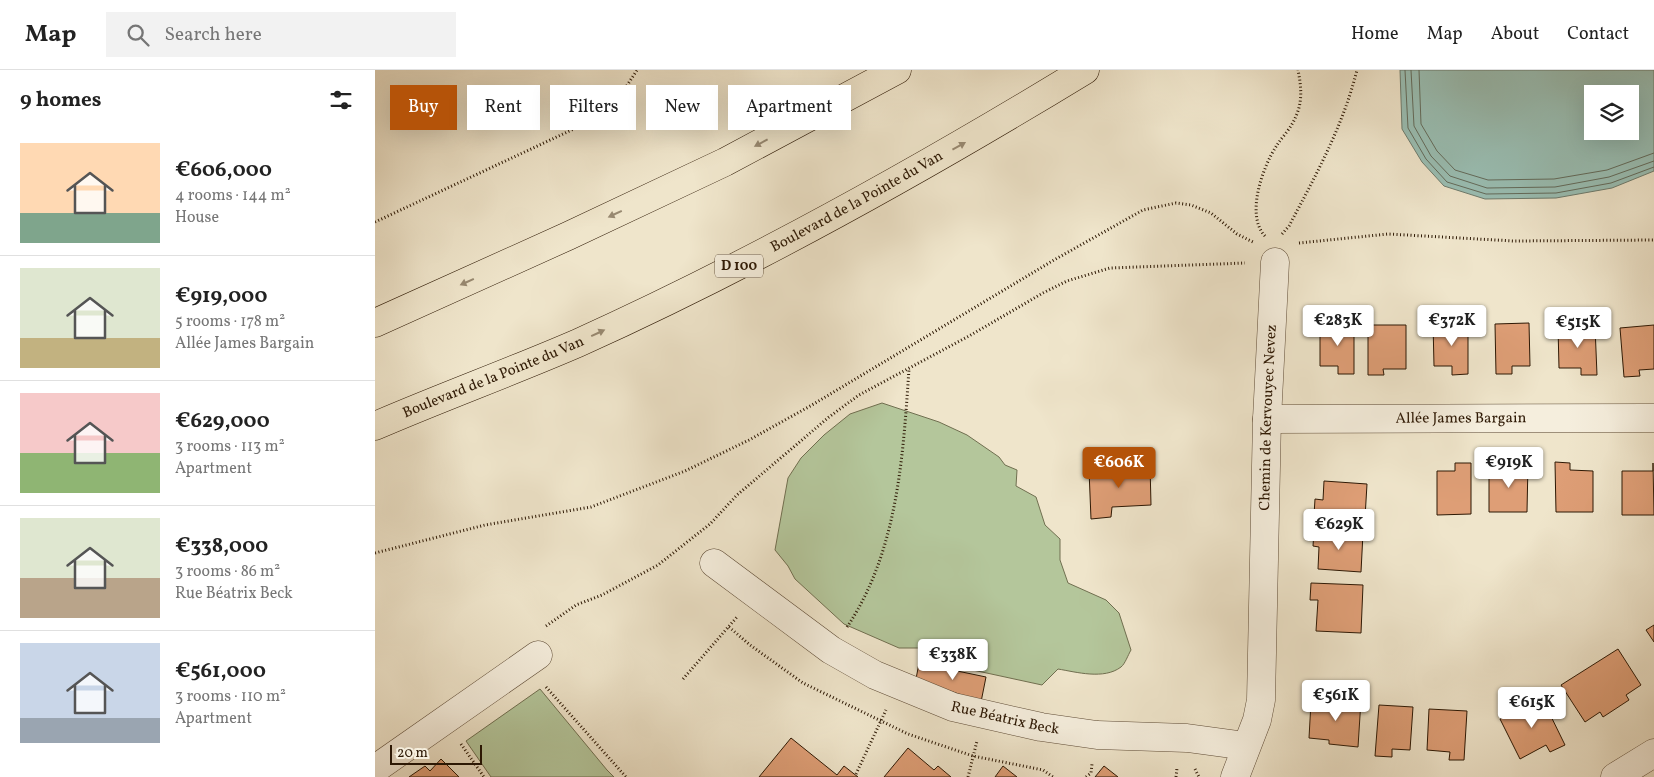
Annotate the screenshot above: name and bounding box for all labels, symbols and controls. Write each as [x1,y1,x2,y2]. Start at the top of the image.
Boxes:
search box [106,12,456,57]
text: Map [25,18,76,52]
icon: search [124,21,152,49]
text: Search here [164,22,262,48]
text: Home [1351,22,1399,47]
text: Map [1427,22,1463,47]
text: About [1491,22,1539,47]
text: Contact [1567,22,1629,47]
chip: Buy [390,85,457,130]
chip: Rent [467,85,540,130]
chip: Filters [550,85,636,130]
chip: New [646,85,718,130]
chip: Apartment [728,85,851,130]
map controls [1584,85,1639,140]
button: layers [1584,85,1639,140]
text: 9 homes [20,86,101,115]
icon: filters [327,86,355,114]
one-way arrow [754,139,769,147]
one-way arrow [952,142,967,150]
street label: Boulevard de la Pointe du Van [767,146,947,258]
text: €606,000 [175,156,272,185]
icon: home [60,163,120,223]
text: 4 rooms · 144 m² [175,185,291,207]
text: House [175,207,219,229]
one-way arrow [608,210,622,218]
road number: D 100 [715,255,763,278]
one-way arrow [460,278,474,286]
text: €919,000 [175,282,267,311]
icon: home [60,288,120,348]
pin: €283K [1303,304,1373,347]
pin: €372K [1417,304,1487,347]
pin: €515K [1543,306,1613,349]
text: €283K [1314,310,1362,332]
text: €372K [1428,310,1476,332]
text: 5 rooms · 178 m² [175,311,285,333]
text: €515K [1555,312,1601,334]
street label: Chemin de Kervouyec Nevez [1255,324,1282,511]
one-way arrow [591,329,605,337]
street label: Boulevard de la Pointe du Van [399,331,588,424]
text: Allée James Bargain [175,333,314,355]
text: €629,000 [175,407,270,436]
street label: Allée James Bargain [1396,408,1526,429]
icon: home [60,413,120,473]
text: 3 rooms · 113 m² [175,436,285,458]
pin: €606K [1084,446,1154,489]
pin: €919K [1474,446,1544,489]
text: €606K [1094,452,1144,474]
text: €919K [1485,452,1533,474]
text: Apartment [175,458,252,480]
pin: €629K [1304,508,1374,551]
text: €629K [1314,514,1364,536]
text: €338,000 [175,532,268,561]
icon: home [60,538,120,598]
text: 3 rooms · 86 m² [175,561,280,583]
text: Rue Béatrix Beck [175,583,293,605]
pin: €338K [918,638,988,681]
text: €338K [929,644,977,666]
text: €561,000 [175,657,266,686]
icon: home [60,663,120,723]
pin: €561K [1301,680,1371,722]
text: €561K [1313,685,1359,707]
text: 3 rooms · 110 m² [175,686,286,708]
pin: €615K [1497,686,1567,729]
text: €615K [1509,692,1555,714]
street label: Rue Béatrix Beck [949,696,1061,740]
text: Apartment [175,708,252,730]
scale bar [390,742,483,765]
text: 20 m [397,744,428,763]

